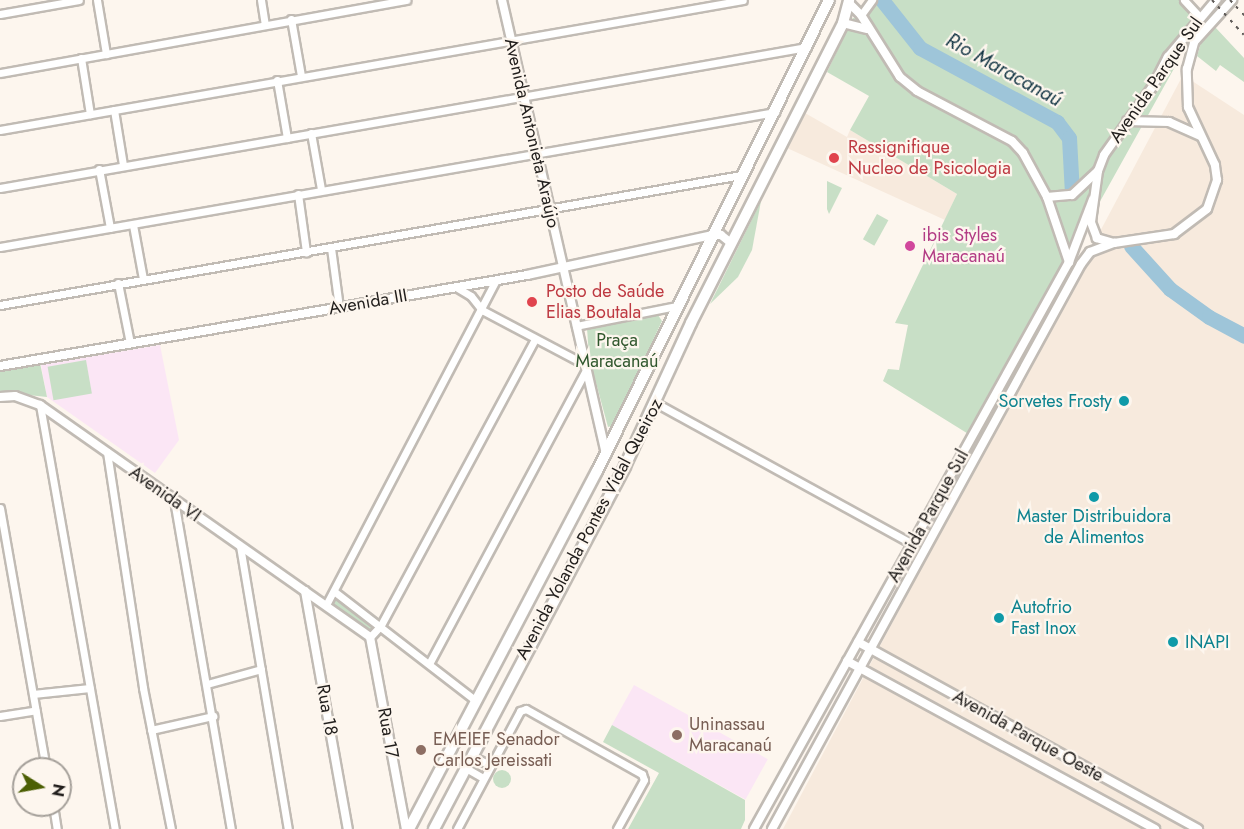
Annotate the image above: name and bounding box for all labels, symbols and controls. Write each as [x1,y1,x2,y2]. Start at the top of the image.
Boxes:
street label: Avenida Parque Sul [1105,13,1207,147]
water label: Rio Maracanaú [942,28,1066,112]
street label: Avenida Antonieta Araújo [500,36,564,230]
place label: Ressignifique Nucleo de Psicologia [848,137,1011,180]
marker: Ressignifique Nucleo de Psicologia [825,149,843,167]
place label: ibis Styles Maracanaú [922,225,1005,268]
marker: ibis Styles Maracanaú [903,239,917,253]
place label: Posto de Saúde Elias Boutala [546,281,664,324]
street label: Avenida III [327,284,409,320]
marker: Posto de Saúde Elias Boutala [523,293,541,311]
park label: Praça Maracanaú [576,330,658,372]
place label: Sorvetes Frosty [999,390,1112,412]
marker: Sorvetes Frosty [1117,394,1131,408]
street label: Avenida Yolanda Pontes Vidal Queiroz [511,395,667,663]
street label: Avenida Parque Sul [883,446,973,586]
street label: Avenida VI [125,461,205,527]
marker: Master Distribuidora de Alimentos [1087,490,1101,504]
place label: Master Distribuidora de Alimentos [1017,506,1171,548]
place label: Autofrio Fast Inox [1011,597,1076,640]
marker: Autofrio Fast Inox [992,611,1006,625]
place label: INAPI [1185,631,1230,653]
marker: INAPI [1166,635,1180,649]
street label: Rua 18 [312,683,342,737]
street label: Avenida Parque Oeste [949,686,1107,786]
street label: Rua 17 [373,706,403,760]
place label: Uninassau Maracanaú [689,714,772,756]
marker: Uninassau Maracanaú [670,728,684,742]
place label: EMEIEF Senador Carlos Jereissati [433,729,560,771]
marker: EMEIEF Senador Carlos Jereissati [414,743,428,757]
north arrow [12,757,72,817]
text: N [46,782,71,799]

